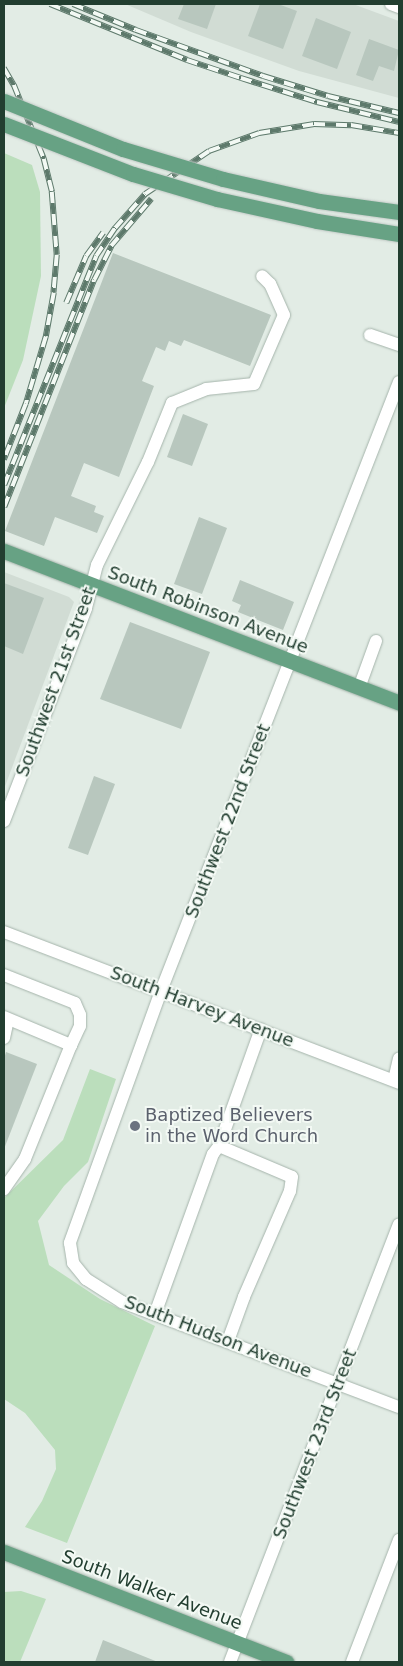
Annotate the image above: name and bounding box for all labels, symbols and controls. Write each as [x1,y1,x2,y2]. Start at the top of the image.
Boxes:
street label: South Robinson Avenue [105,562,311,658]
street label: Southwest 21st Street [12,584,100,780]
street label: Southwest 22nd Street [181,721,275,921]
street label: South Harvey Avenue [107,962,297,1052]
place label: Baptized Believers in the Word Church [145,1105,318,1148]
marker: Baptized Believers in the Word Church [129,1120,141,1132]
street label: South Hudson Avenue [121,1291,315,1383]
street label: Southwest 23rd Street [269,1346,361,1542]
street label: South Walker Avenue [59,1546,245,1634]

